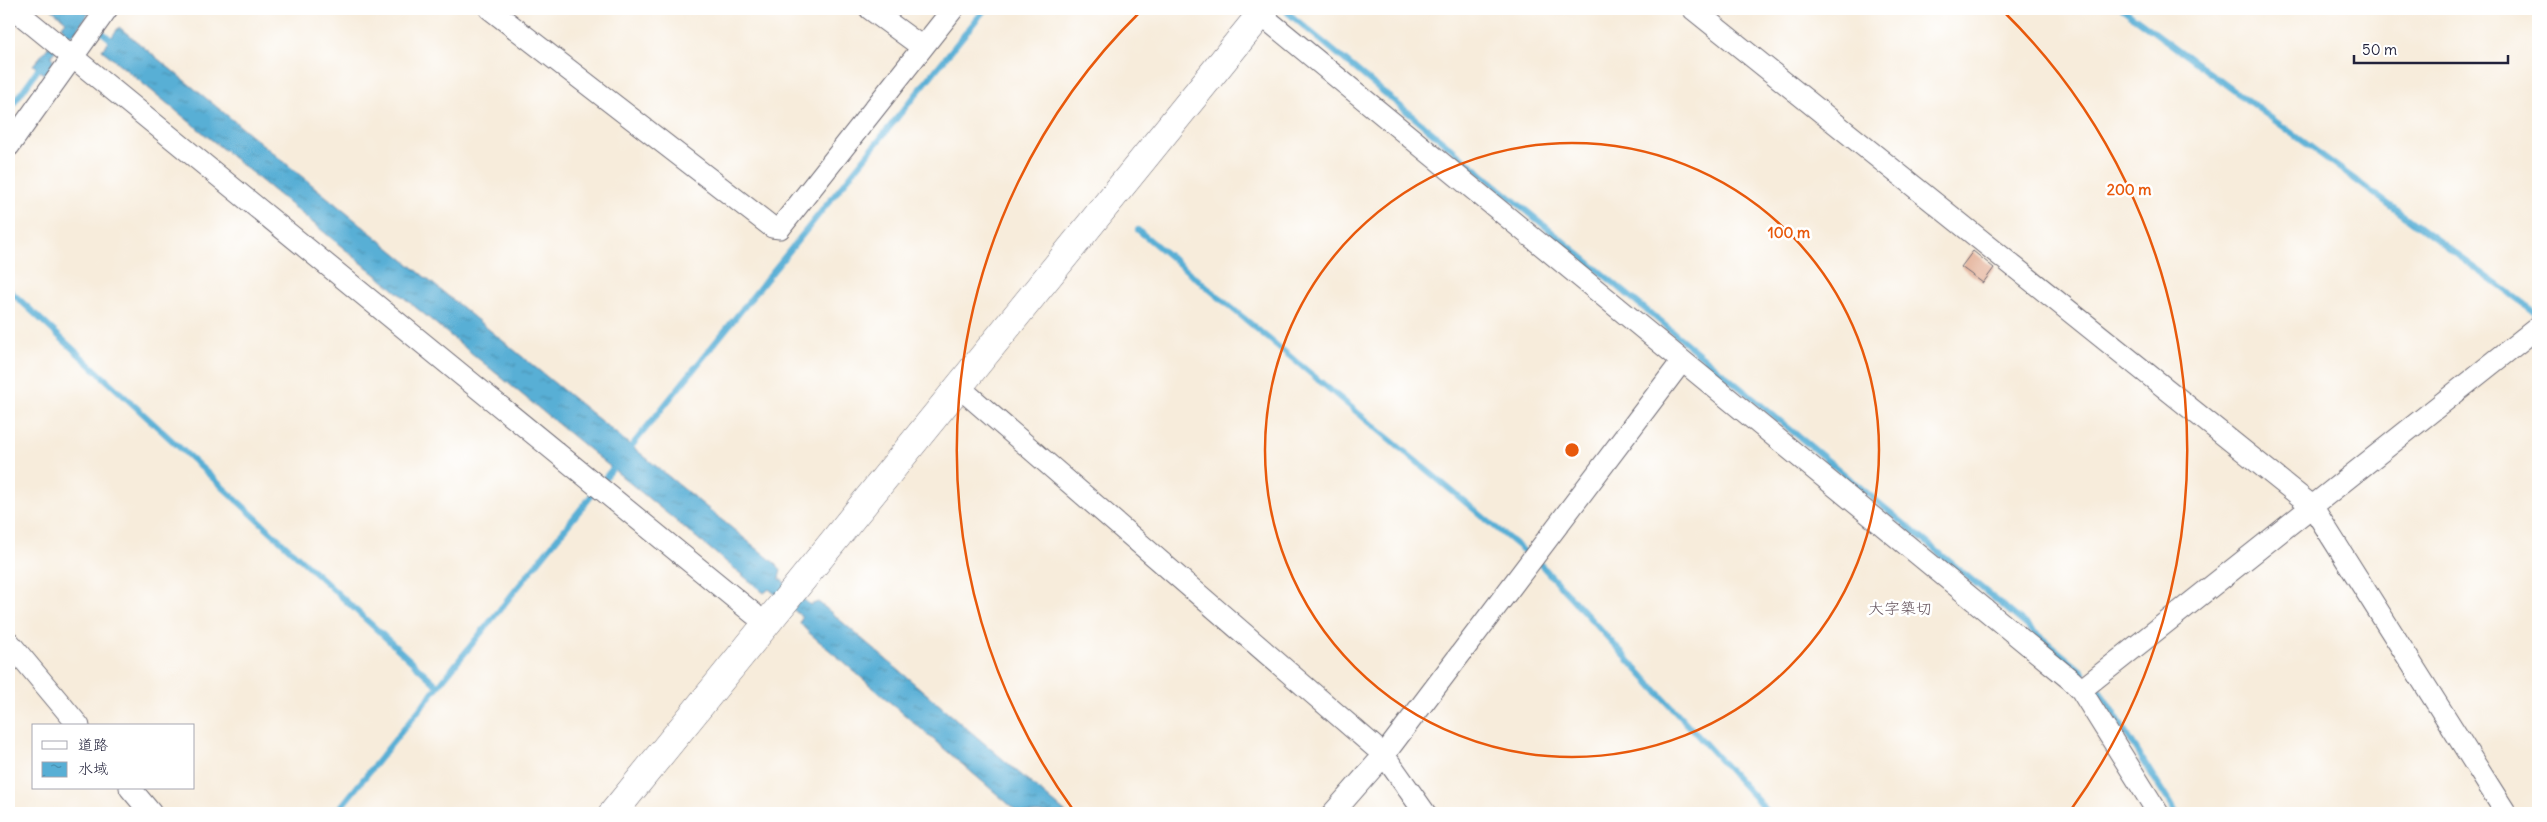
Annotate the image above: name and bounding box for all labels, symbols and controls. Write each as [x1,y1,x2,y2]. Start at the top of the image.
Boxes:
scale bar [2354,32,2508,64]
text: 50 m [2362,40,2397,59]
text: 200 m [2107,180,2151,199]
text: 100 m [1768,223,1810,242]
centre of rings [1563,441,1581,459]
district label: 大字築切 [1868,598,1932,618]
legend [32,724,195,790]
text: 道路 [78,735,108,754]
text: 水域 [78,759,108,778]

